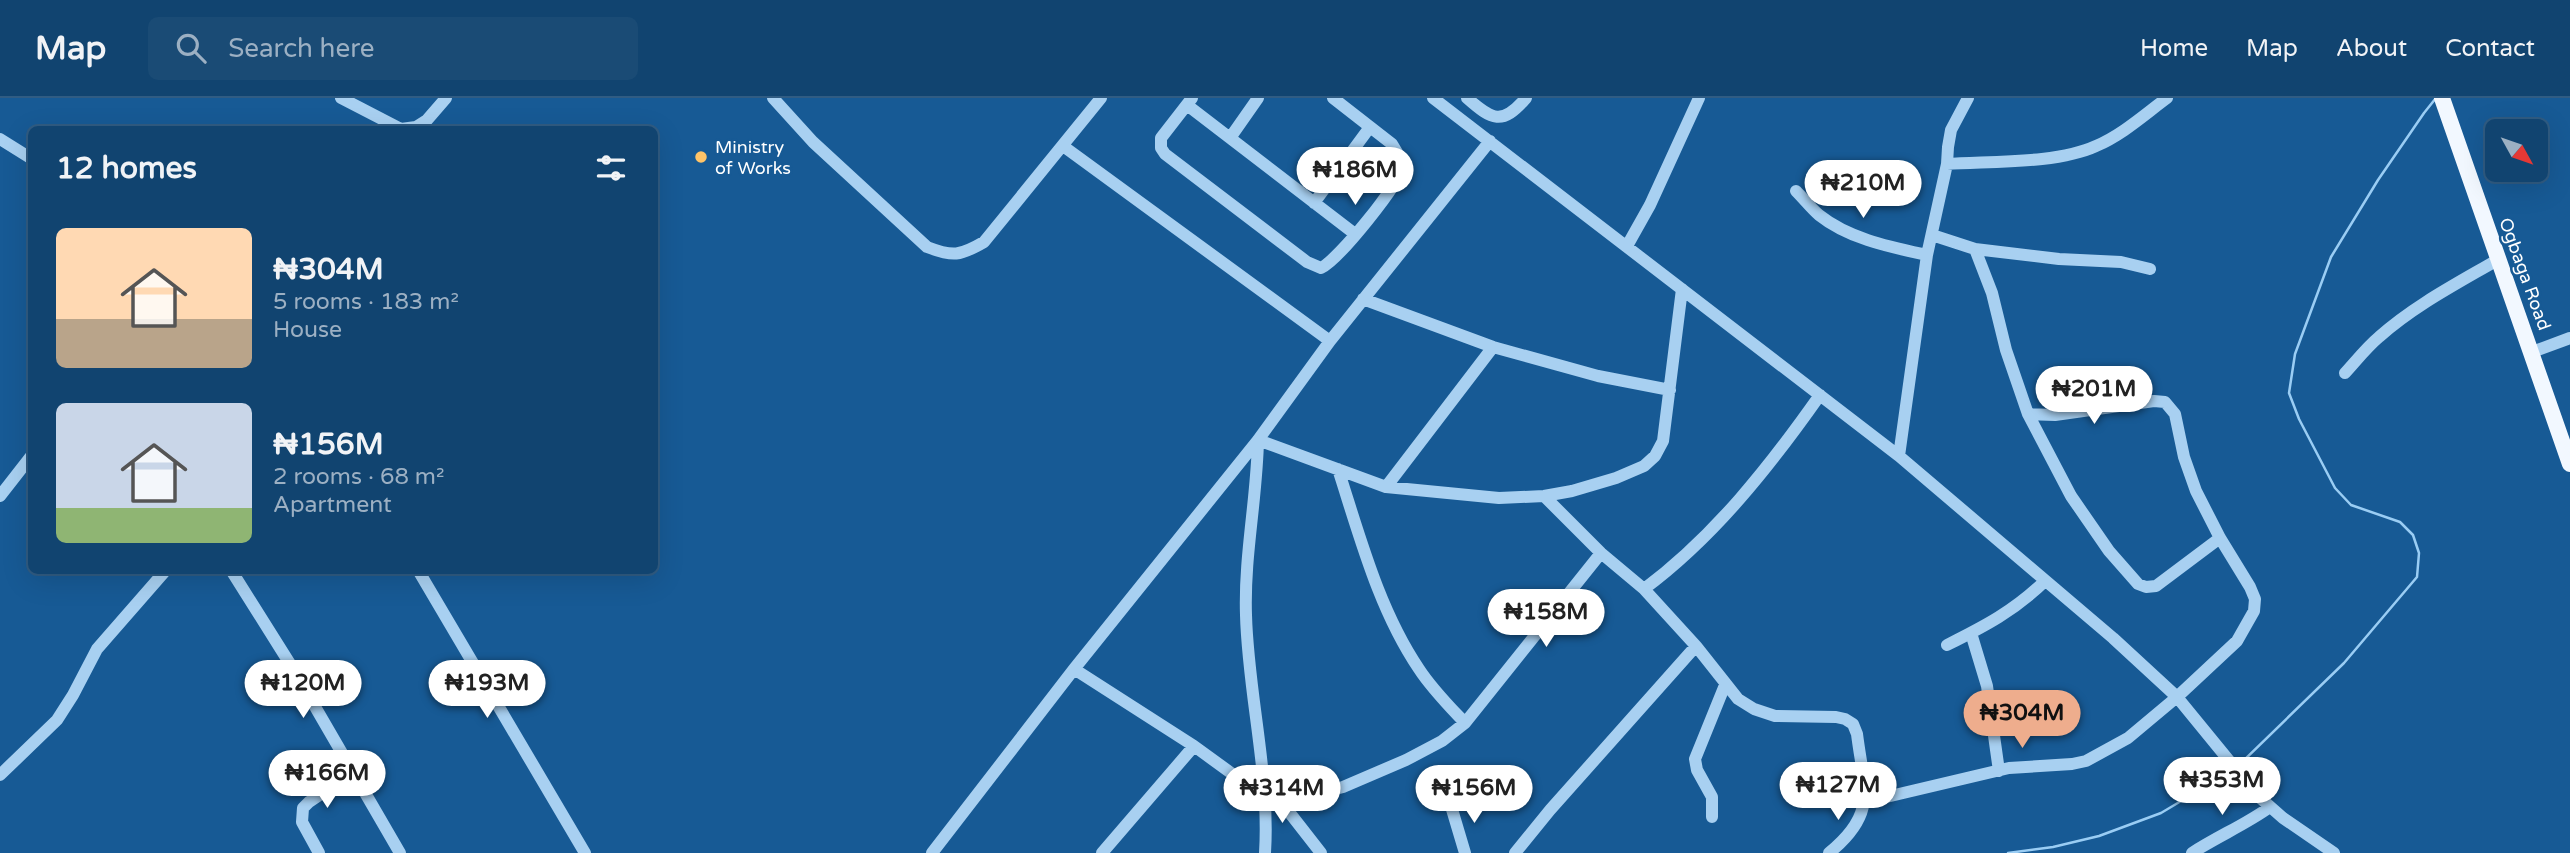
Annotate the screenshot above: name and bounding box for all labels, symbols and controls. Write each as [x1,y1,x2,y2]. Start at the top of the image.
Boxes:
search box [148,17,638,80]
text: Map [35,29,106,68]
icon: search [172,29,210,67]
text: Search here [228,33,374,64]
text: Home [2140,34,2208,63]
text: Map [2246,34,2298,63]
text: About [2336,34,2407,63]
text: Contact [2445,34,2535,63]
north arrow [2485,119,2548,182]
map controls [2485,119,2548,182]
place label: Ministry of Works [715,136,791,179]
pin: ₦186M [1306,148,1404,207]
icon: filters [592,149,630,187]
marker: Ministry of Works [693,149,709,165]
text: 12 homes [56,150,197,187]
text: ₦186M [1313,156,1397,184]
pin: ₦210M [1814,160,1912,220]
text: ₦210M [1821,169,1905,197]
street label: Ogbaga Road [2494,215,2556,333]
text: ₦304M [273,251,384,288]
icon: home [112,256,196,340]
text: 5 rooms · 183 m² [273,288,459,316]
text: House [273,316,342,344]
pin: ₦201M [2045,366,2143,426]
text: ₦201M [2052,375,2136,403]
text: ₦156M [273,426,384,463]
icon: home [112,431,196,515]
text: 2 rooms · 68 m² [273,463,444,491]
text: Apartment [273,491,392,519]
pin: ₦158M [1497,589,1595,649]
text: ₦158M [1504,598,1588,626]
pin: ₦120M [254,660,352,720]
pin: ₦193M [438,660,536,720]
text: ₦120M [261,669,345,697]
text: ₦193M [445,669,529,697]
pin: ₦304M [1973,690,2071,750]
text: ₦304M [1980,699,2064,727]
pin: ₦166M [278,750,376,810]
pin: ₦353M [2173,758,2271,817]
text: ₦166M [285,759,369,787]
pin: ₦127M [1789,762,1887,822]
pin: ₦314M [1233,766,1331,825]
pin: ₦156M [1425,766,1523,825]
text: ₦353M [2180,766,2264,794]
text: ₦127M [1796,771,1880,799]
text: ₦314M [1240,774,1324,802]
text: ₦156M [1432,774,1516,802]

